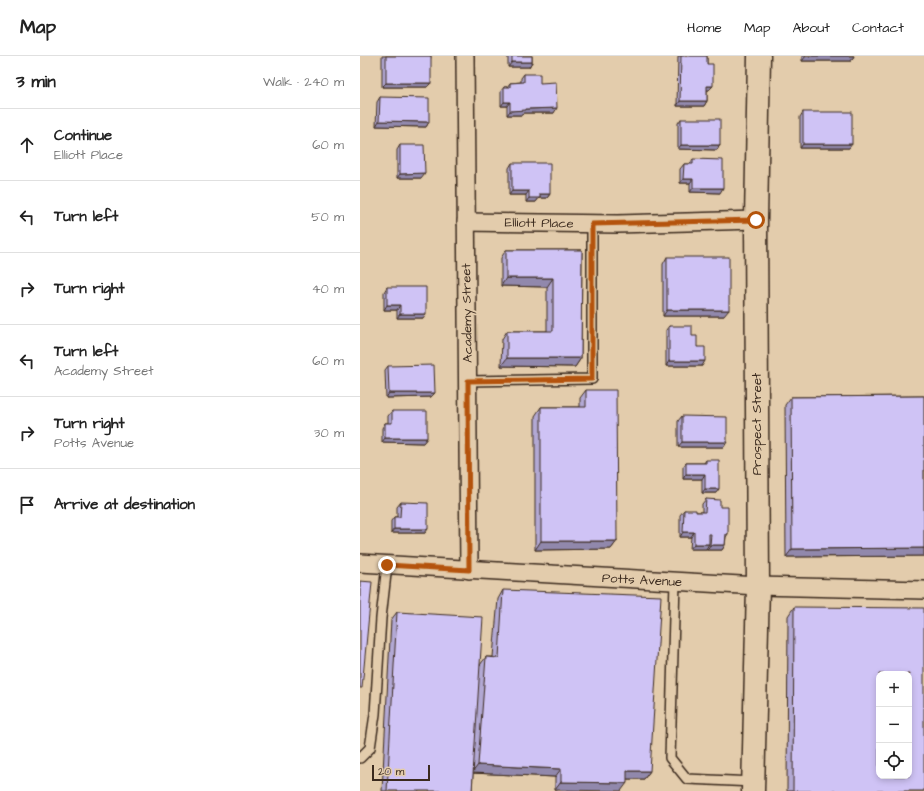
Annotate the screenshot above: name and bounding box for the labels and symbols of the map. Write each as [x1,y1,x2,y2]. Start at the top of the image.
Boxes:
route start [747,211,765,229]
street label: Elliott Place [504,213,574,233]
street label: Academy Street [457,262,478,363]
street label: Prospect Street [748,372,766,475]
route end [378,556,396,574]
street label: Potts Avenue [602,569,682,591]
scale bar [372,763,430,782]

